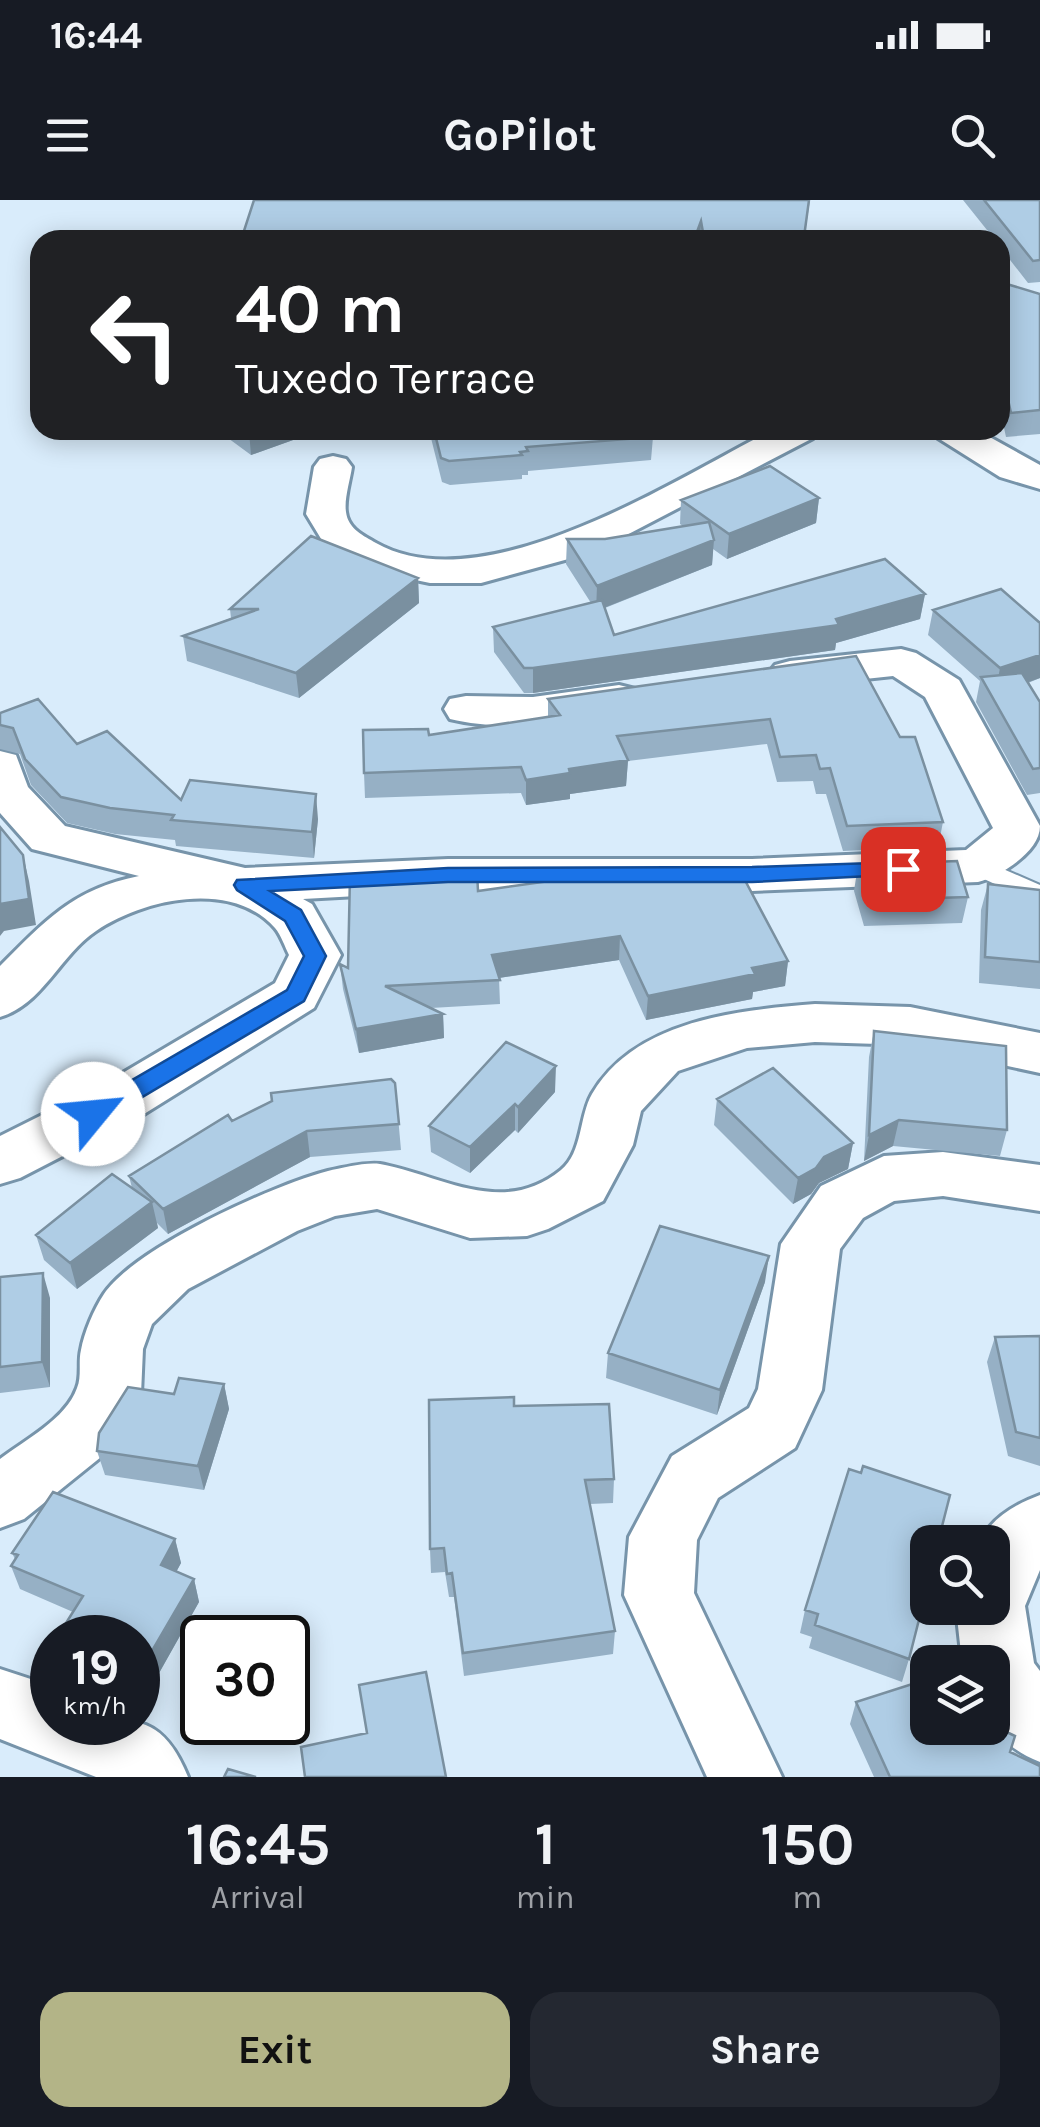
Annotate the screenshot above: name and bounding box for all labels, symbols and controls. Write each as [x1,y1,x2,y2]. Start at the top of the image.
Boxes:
text: 16:44 [50,13,142,58]
icon: menu [40,108,95,163]
icon: search [945,108,1000,163]
text: GoPilot [443,109,597,161]
text: 40 m [235,268,405,350]
icon: left [70,270,200,400]
text: Tuxedo Terrace [235,352,536,404]
pin [861,827,946,912]
icon: arrive [876,842,931,897]
position arrow [41,1062,145,1166]
map controls [910,1525,1010,1745]
button: search [910,1525,1010,1625]
speed limit sign: 30 [180,1615,310,1745]
text: 19 [71,1638,119,1697]
button: layers [910,1645,1010,1745]
text: km/h [63,1691,127,1720]
text: 16:45 [186,1809,330,1879]
text: 1 [534,1809,556,1879]
text: 150 [760,1809,854,1879]
text: Arrival [211,1879,305,1916]
text: min [516,1879,575,1916]
text: m [792,1879,822,1916]
button: Exit [40,1992,510,2107]
button: Share [530,1992,1000,2107]

